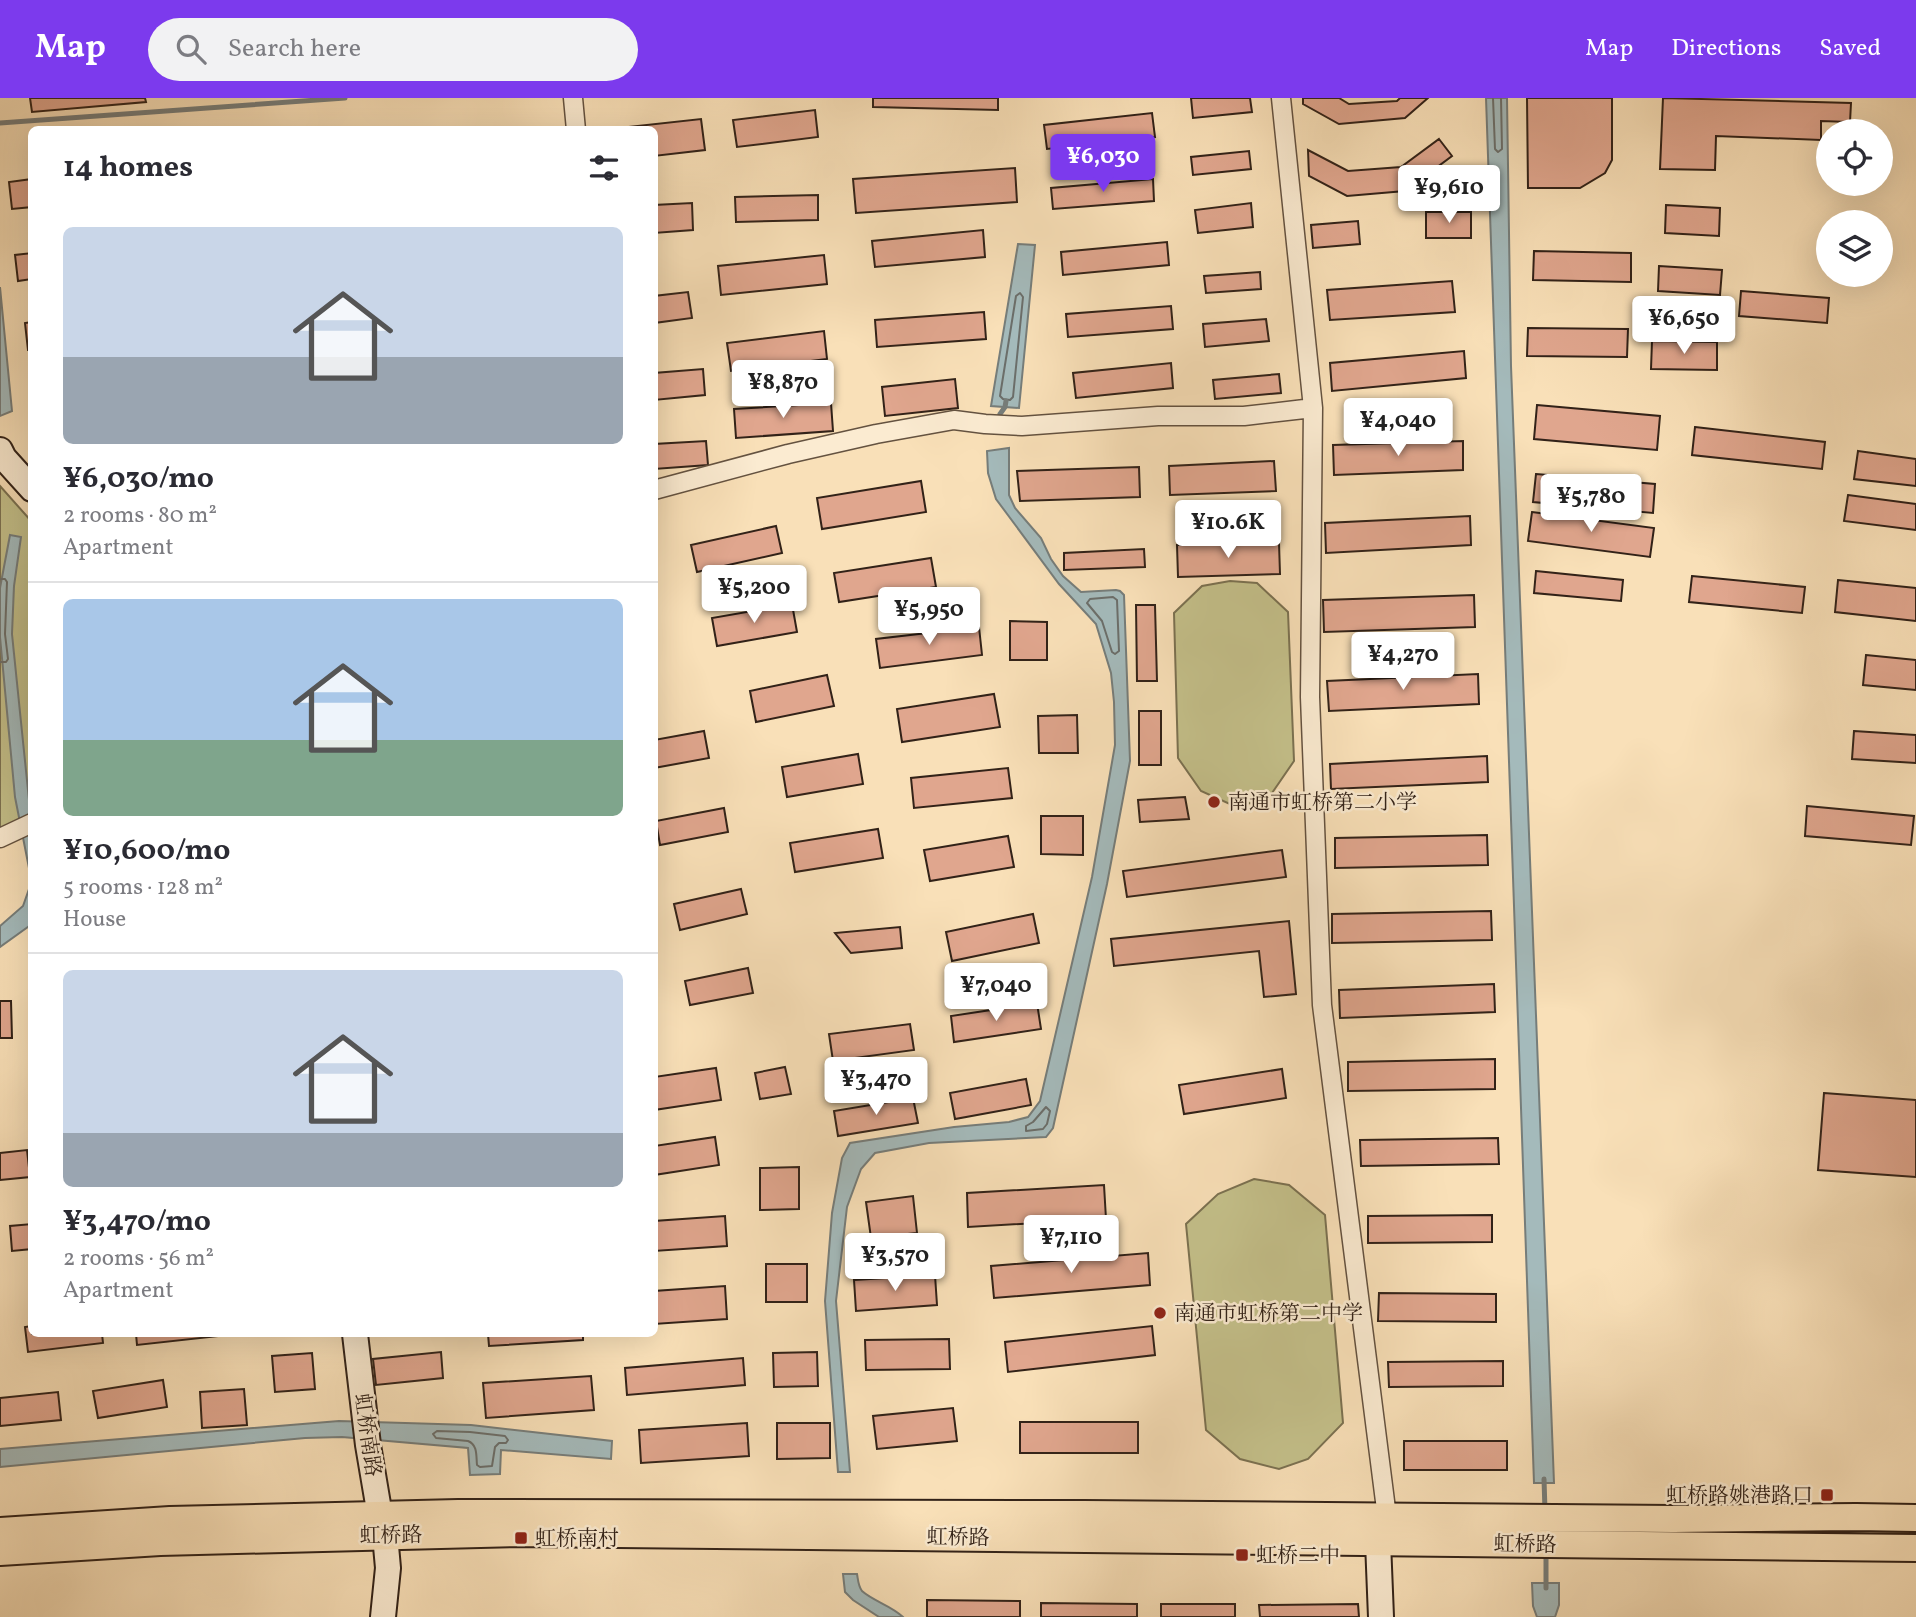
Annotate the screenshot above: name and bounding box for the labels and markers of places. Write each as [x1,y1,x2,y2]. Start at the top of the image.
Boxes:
pin: ¥6,030 [1046,134,1160,194]
pin: ¥9,610 [1392,166,1506,225]
pin: ¥6,650 [1627,296,1741,356]
pin: ¥8,870 [726,360,840,420]
pin: ¥4,040 [1341,398,1455,458]
pin: ¥5,780 [1534,474,1648,534]
pin: ¥10.6K [1171,500,1285,560]
pin: ¥5,200 [697,566,811,625]
pin: ¥5,950 [872,588,986,647]
pin: ¥4,270 [1346,632,1460,692]
place label: 南通市虹桥第二小学 [1228,789,1417,818]
marker: 南通市虹桥第二小学 [1206,794,1222,810]
pin: ¥7,040 [939,964,1053,1023]
pin: ¥3,470 [819,1058,933,1117]
pin: ¥7,110 [1014,1216,1128,1275]
pin: ¥3,570 [838,1234,952,1293]
place label: 南通市虹桥第二中学 [1174,1300,1363,1329]
marker: 南通市虹桥第二中学 [1152,1305,1168,1321]
place label: 虹桥路姚港路口 [1666,1482,1813,1511]
marker: 虹桥路姚港路口 [1819,1487,1835,1503]
place label: 虹桥南村 [535,1525,619,1554]
marker: 虹桥南村 [513,1530,529,1546]
place label: 虹桥二中 [1256,1542,1340,1571]
marker: 虹桥二中 [1234,1547,1250,1563]

